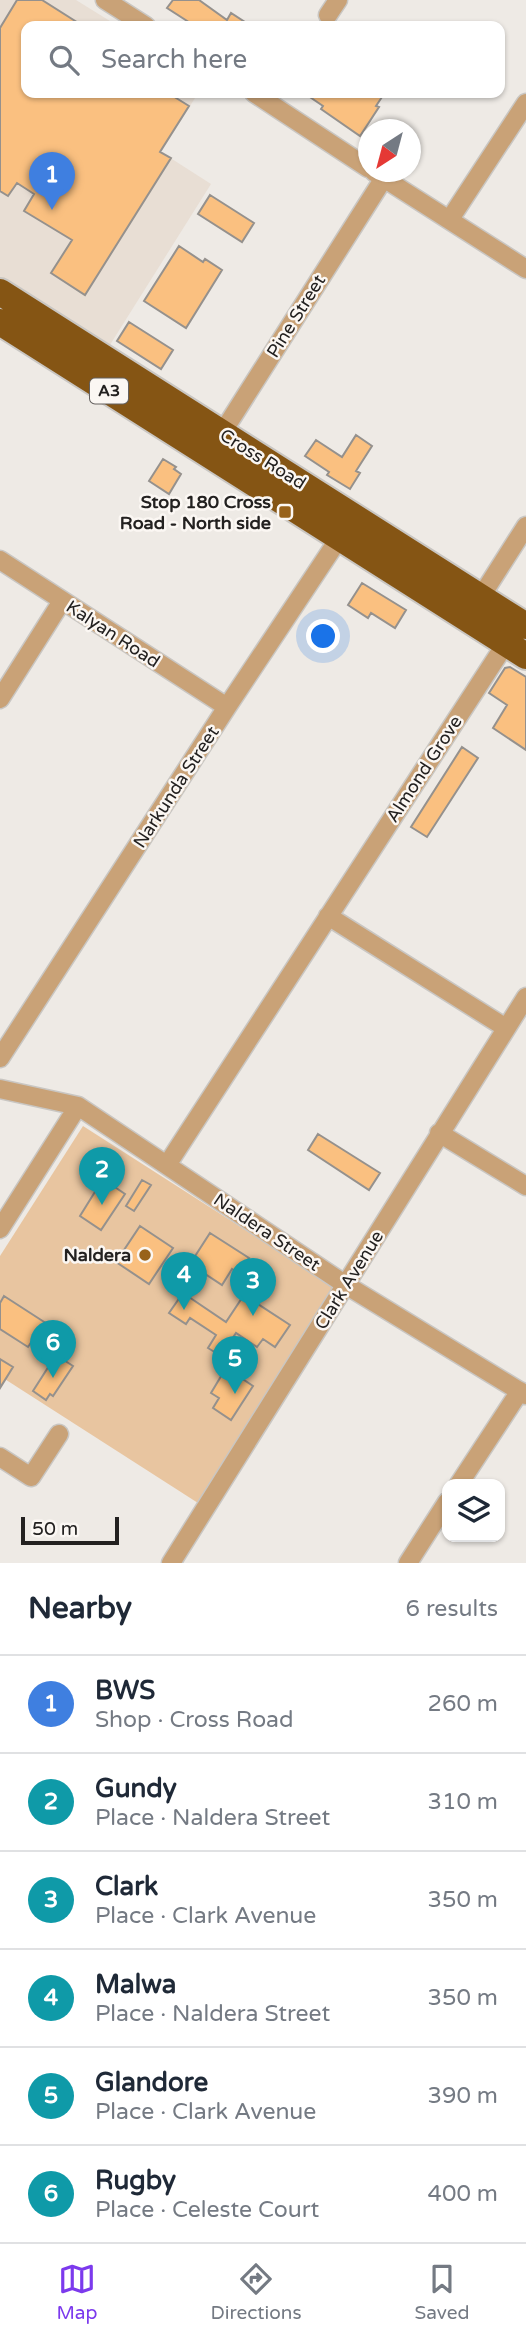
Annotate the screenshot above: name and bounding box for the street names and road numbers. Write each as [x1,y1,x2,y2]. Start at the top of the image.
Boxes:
street label: Pine Street [262,270,330,362]
road number: A3 [90,378,128,404]
street label: Cross Road [216,424,310,494]
street label: Kalyan Road [62,596,164,672]
street label: Almond Grove [381,711,467,827]
street label: Narkunda Street [128,722,224,852]
street label: Naldera Street [210,1188,325,1276]
street label: Clark Avenue [310,1226,388,1334]

